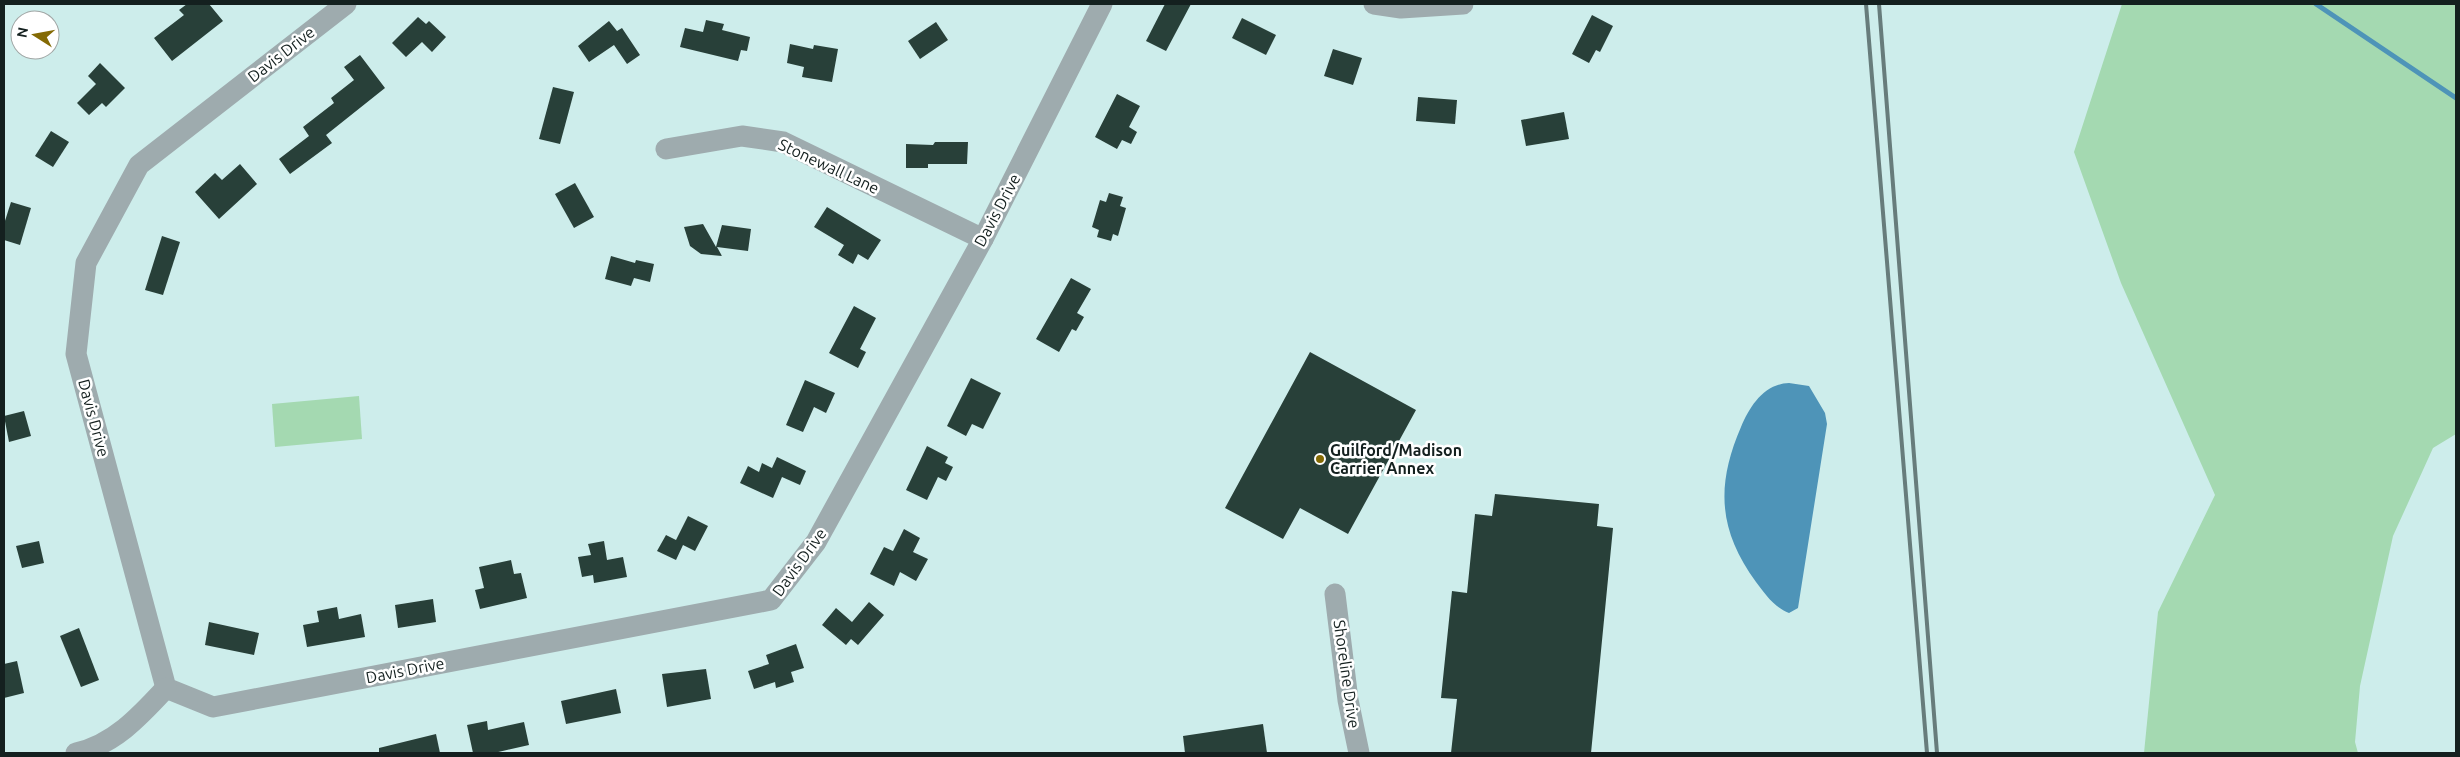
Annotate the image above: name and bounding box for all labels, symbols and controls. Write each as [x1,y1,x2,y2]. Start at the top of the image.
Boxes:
north arrow [10,10,60,60]
street label: Davis Drive [244,22,318,86]
text: N [13,26,31,39]
street label: Stonewall Lane [776,135,882,197]
street label: Davis Drive [970,171,1024,249]
street label: Davis Drive [75,377,113,459]
place label: Guilford/Madison Carrier Annex [1330,441,1462,477]
marker: Guilford/Madison Carrier Annex [1314,453,1326,465]
street label: Davis Drive [768,524,830,600]
street label: Shoreline Drive [1330,619,1364,729]
street label: Davis Drive [364,654,446,686]

